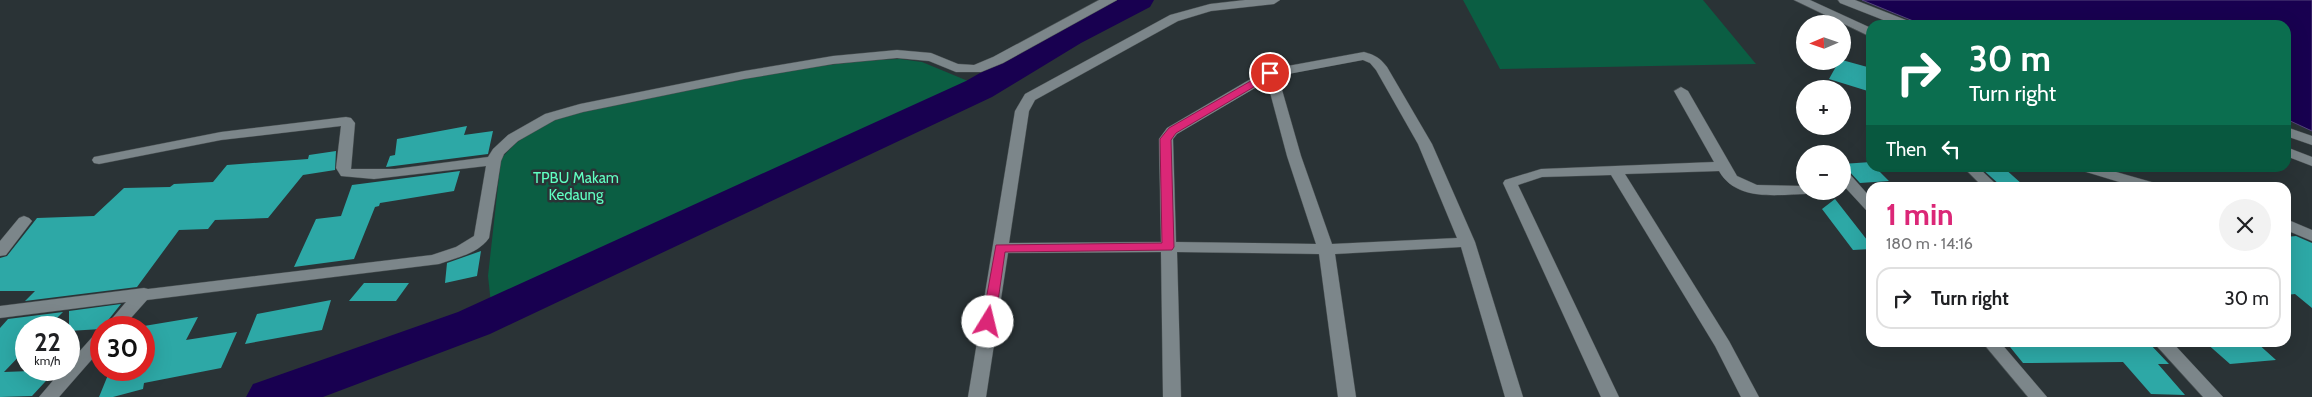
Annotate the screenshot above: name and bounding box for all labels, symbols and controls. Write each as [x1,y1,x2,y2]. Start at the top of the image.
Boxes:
north arrow [1796,15,1851,70]
map controls [1796,15,1851,200]
text: 30 m [1969,37,2051,80]
icon: right [1886,40,1951,105]
pin [1249,52,1291,94]
icon: arrive [1256,59,1284,87]
button: + [1796,80,1851,135]
text: Turn right [1969,80,2056,107]
icon: left [1937,135,1965,163]
text: Then [1886,138,1927,161]
button: − [1796,145,1851,200]
park label: TPBU Makam Kedaung [533,169,619,204]
text: 1 min [1886,196,1954,233]
button: close [2219,199,2271,251]
text: 180 m · 14:16 [1886,234,1973,253]
icon: right [1888,284,1916,312]
text: Turn right [1931,287,2009,310]
text: 30 m [2225,287,2269,310]
position arrow [961,295,1013,347]
speed limit sign: 30 [90,316,155,381]
text: 22 [34,327,61,357]
text: km/h [34,353,61,368]

